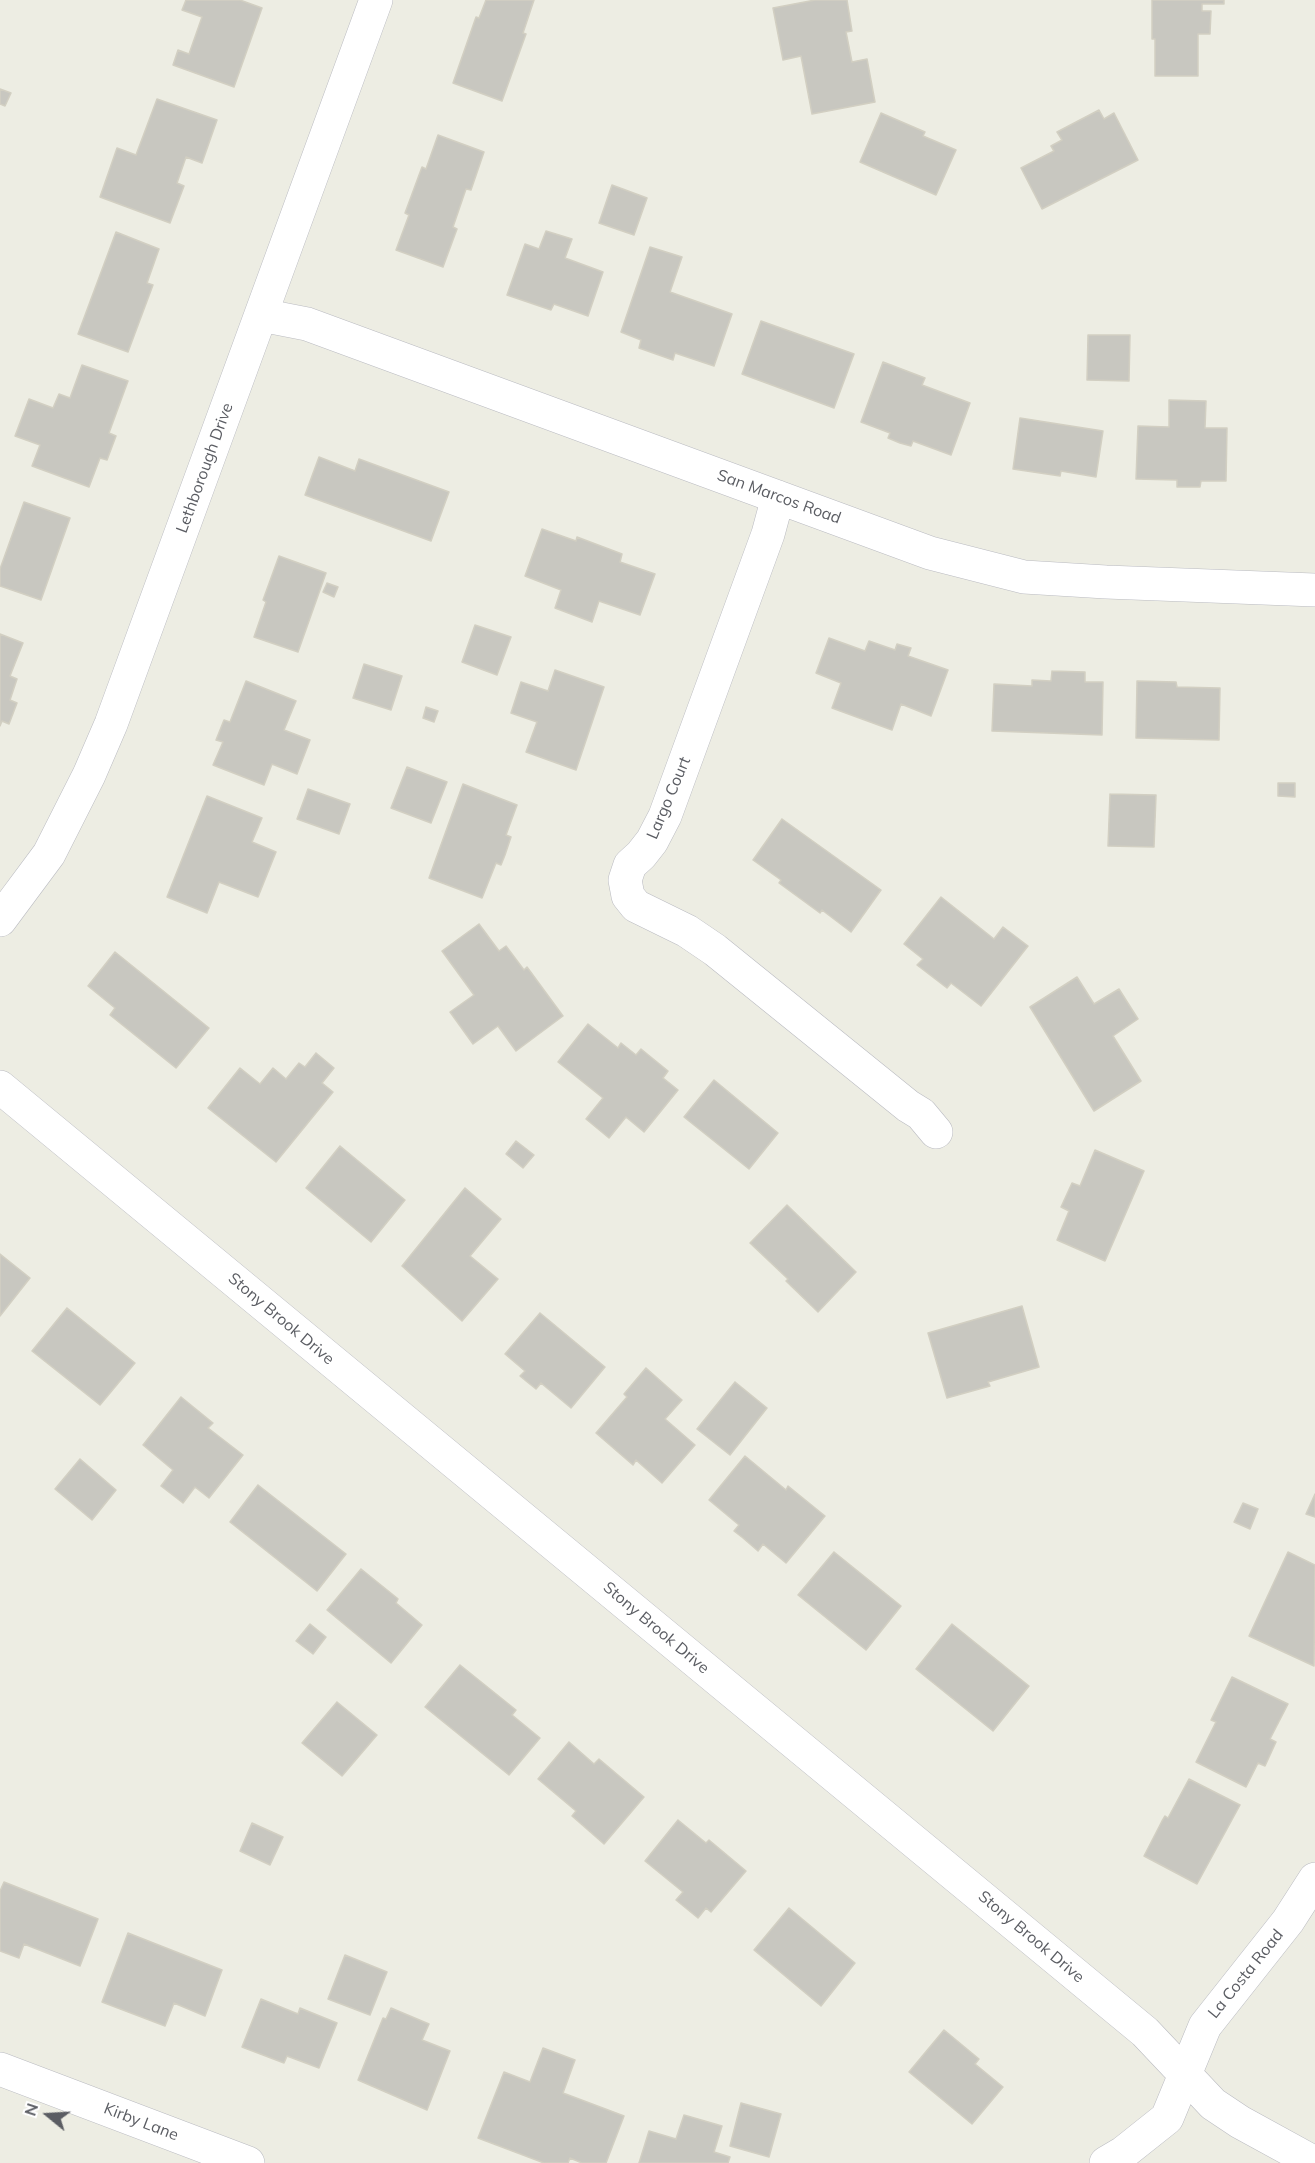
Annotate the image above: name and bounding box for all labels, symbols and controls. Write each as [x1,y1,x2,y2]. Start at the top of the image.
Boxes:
street label: Lethborough Drive [173,400,237,536]
street label: San Marcos Road [714,466,844,528]
street label: Largo Court [643,754,695,842]
street label: Stony Brook Drive [224,1269,338,1369]
street label: Stony Brook Drive [599,1578,713,1678]
street label: Stony Brook Drive [974,1887,1088,1987]
street label: La Costa Road [1204,1926,1288,2022]
north arrow [18,2085,78,2145]
street label: Kirby Lane [101,2099,181,2145]
text: N [20,2101,42,2118]

